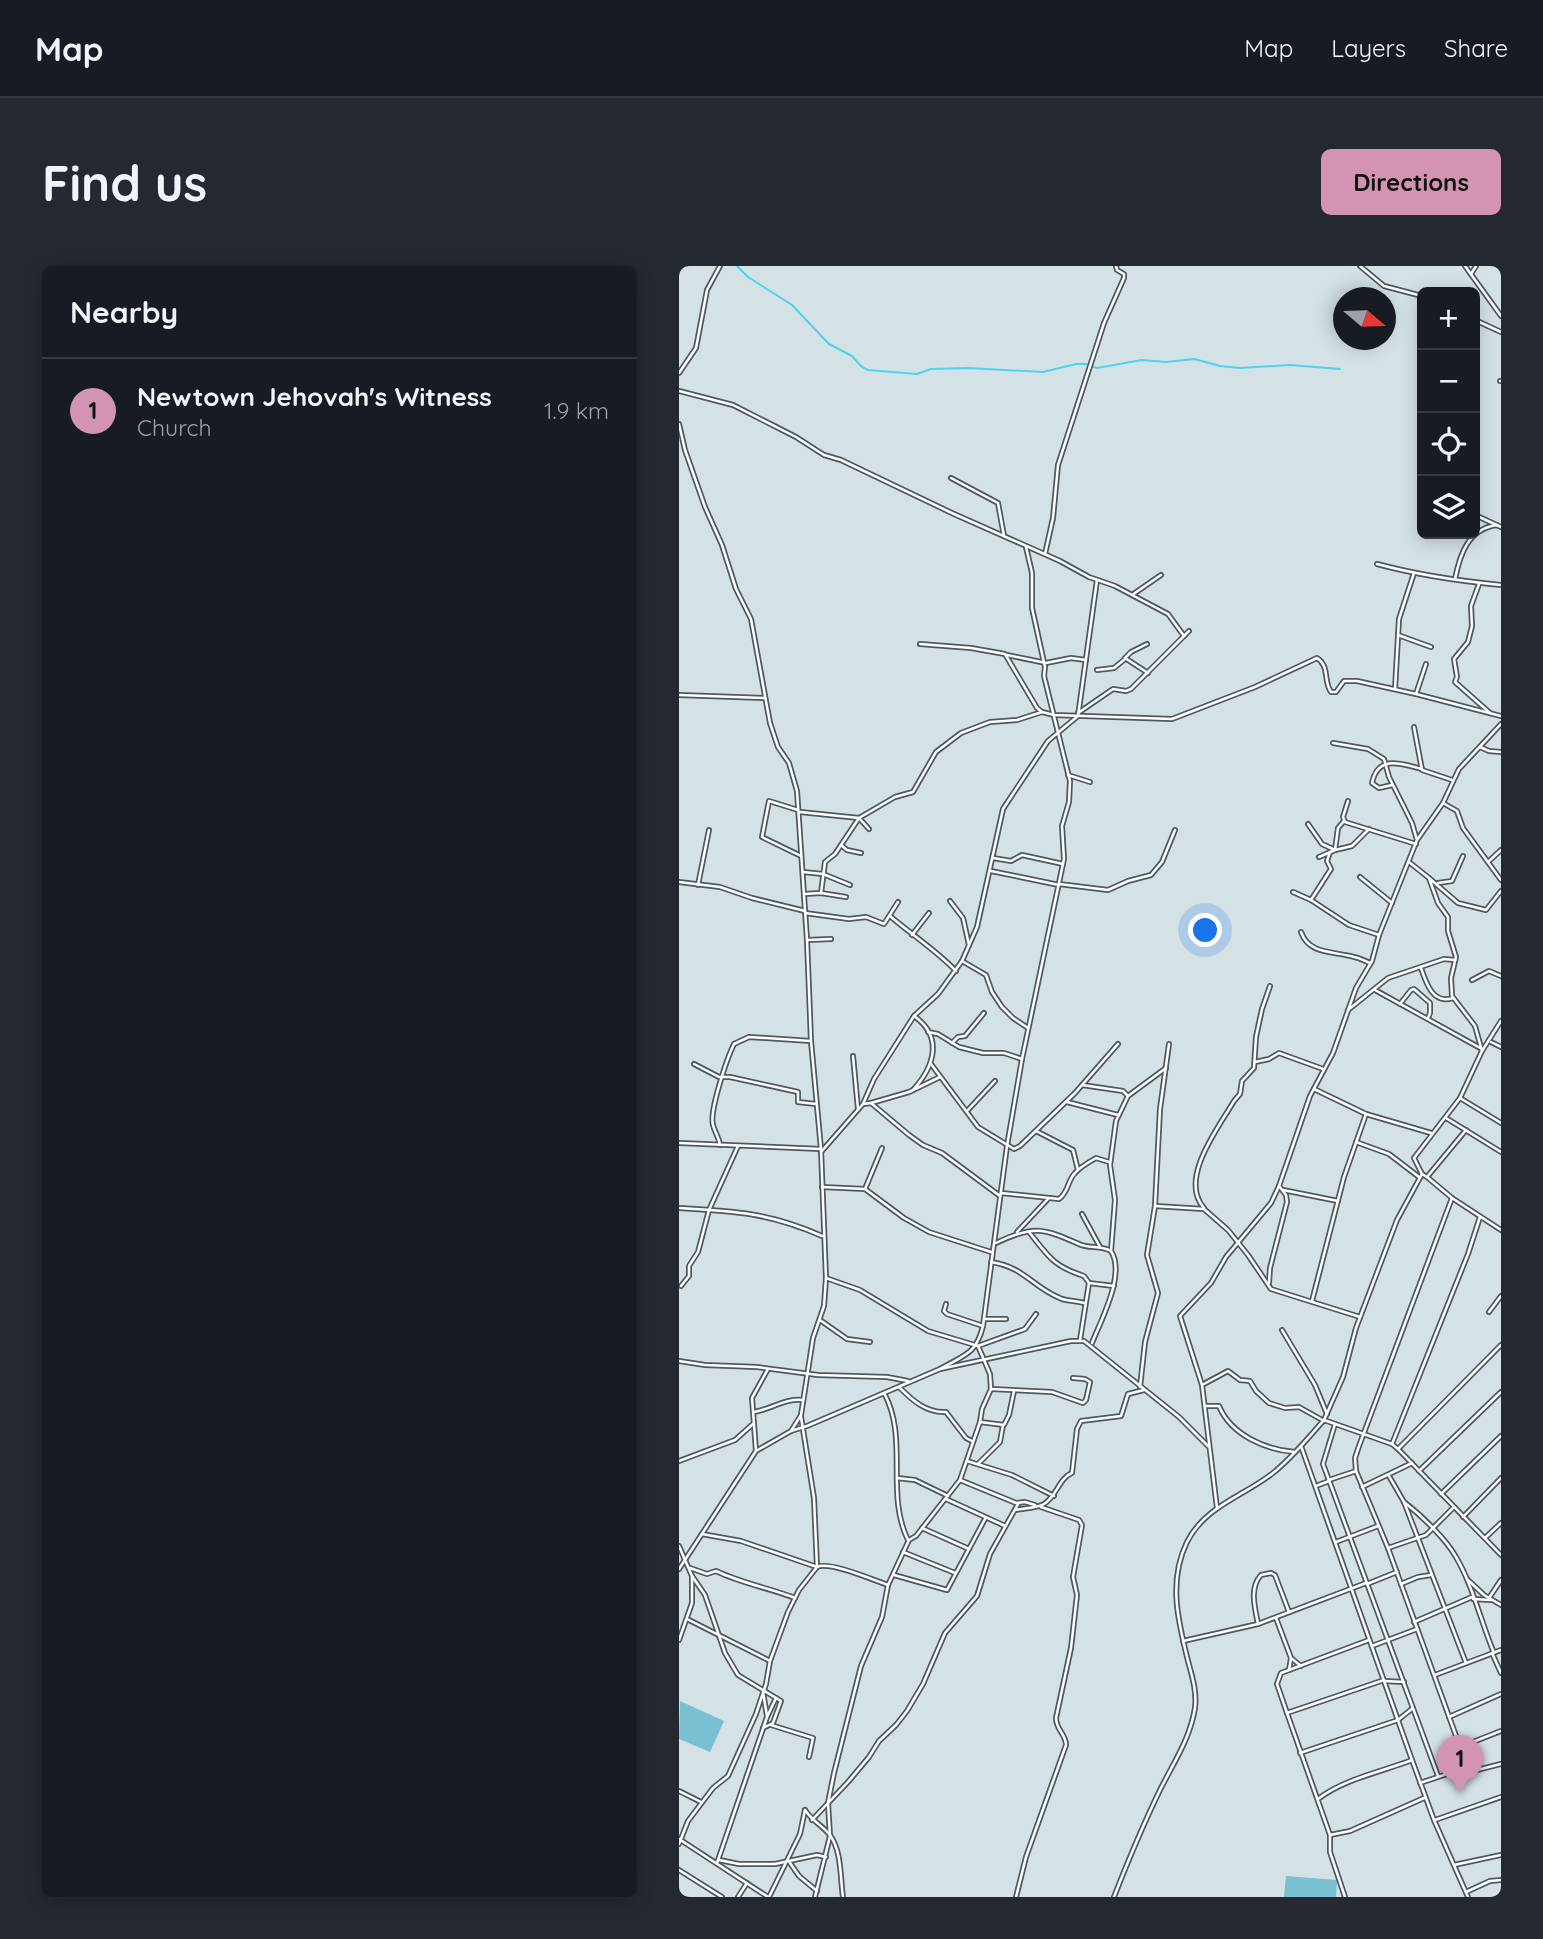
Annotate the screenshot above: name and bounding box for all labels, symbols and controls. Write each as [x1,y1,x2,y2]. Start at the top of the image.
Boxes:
text: Map [35,28,103,69]
text: Map [1244,33,1293,63]
text: Layers [1331,33,1406,63]
text: Share [1444,33,1508,63]
button: Directions [1321,149,1501,215]
text: Find us [42,152,207,213]
north arrow [1333,287,1396,350]
map controls [1417,287,1480,539]
button: + [1417,287,1480,350]
text: Nearby [70,293,178,331]
button: − [1417,350,1480,413]
text: Newtown Jehovah's Witness [137,380,492,413]
text: 1 [89,396,97,425]
text: 1.9 km [544,396,609,425]
text: Church [137,413,212,442]
button: locate [1417,413,1480,476]
button: layers [1417,476,1480,539]
your location [1188,913,1222,947]
pin: 1 [1437,1735,1483,1793]

